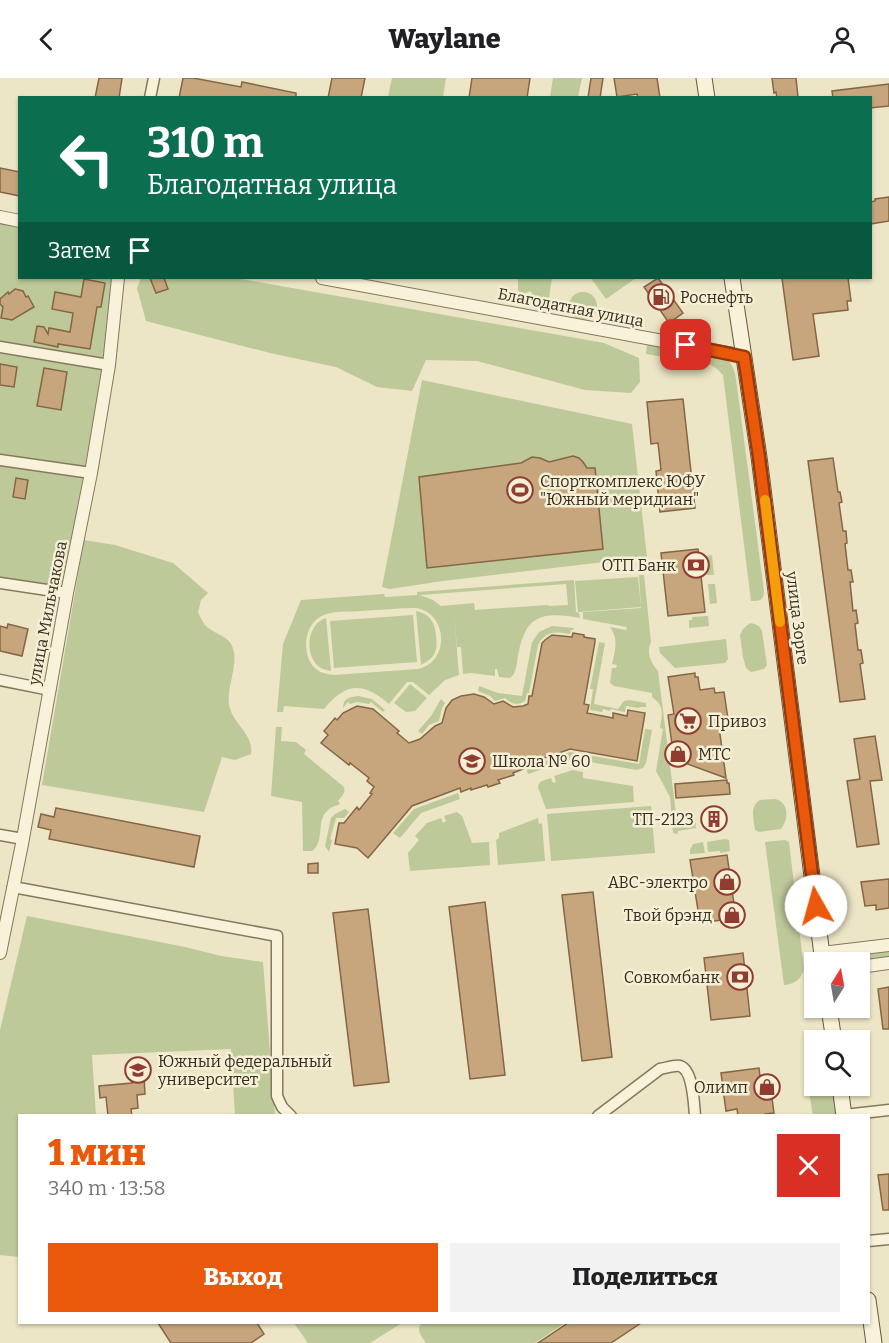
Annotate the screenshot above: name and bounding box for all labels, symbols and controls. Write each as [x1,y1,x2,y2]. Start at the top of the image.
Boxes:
icon: back [30,23,63,56]
text: Waylane [388,23,501,55]
icon: person [826,23,859,56]
text: 310 m [147,118,264,168]
icon: left [48,120,126,198]
text: Благодатная улица [147,169,397,201]
icon: arrive [123,234,156,267]
text: Затем [48,237,111,264]
fuel station icon: Роснефть [646,282,676,312]
street label: Благодатная улица [496,284,646,331]
place label: Роснефть [680,288,753,307]
pin [660,319,711,370]
icon: arrive [669,328,702,361]
place label: Спорткомплекс ЮФУ "Южный меридиан" [540,472,705,509]
sports icon: Спорткомплекс ЮФУ "Южный меридиан" [505,475,535,505]
street label: улица Мильчакова [24,539,71,688]
bank icon: ОТП Банк [681,550,711,580]
place label: ОТП Банк [601,556,677,575]
street label: улица Зорге [782,569,813,666]
supermarket icon: Привоз [673,706,703,736]
place label: Привоз [708,712,767,731]
shop icon: МТС [663,739,693,769]
place label: МТС [698,745,731,764]
school or university icon: Школа № 60 [457,746,487,776]
place label: Школа № 60 [492,752,591,771]
building icon: ТП-2123 [699,804,729,834]
place label: ТП-2123 [632,810,694,829]
shop icon: АВС-электро [712,867,742,897]
place label: АВС-электро [608,873,708,892]
position arrow [784,874,848,938]
shop icon: Твой брэнд [717,900,747,930]
place label: Твой брэнд [624,906,712,925]
north arrow [804,952,870,1018]
map controls [804,952,870,1096]
bank icon: Совкомбанк [725,962,755,992]
place label: Совкомбанк [624,968,721,987]
button: search [804,1030,870,1096]
place label: Южный федеральный университет [157,1052,332,1089]
school or university icon: Южный федеральный университет [123,1055,153,1085]
shop icon: Олимп [752,1072,782,1102]
place label: Олимп [694,1078,748,1097]
text: 1 мин [48,1131,146,1175]
button: close [777,1134,840,1197]
text: 340 m · 13:58 [48,1176,166,1200]
button: Выход [48,1243,438,1312]
button: Поделиться [450,1243,840,1312]

